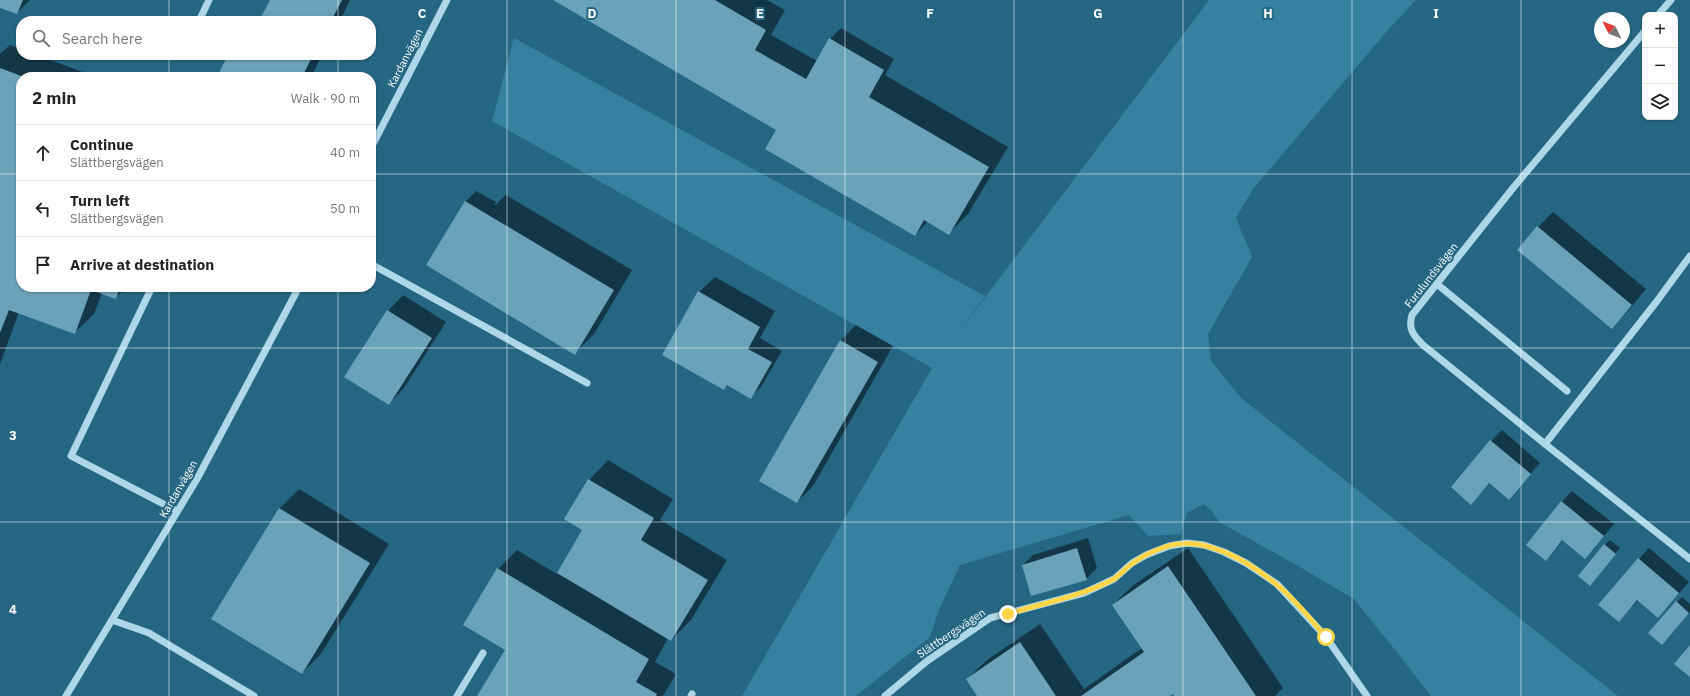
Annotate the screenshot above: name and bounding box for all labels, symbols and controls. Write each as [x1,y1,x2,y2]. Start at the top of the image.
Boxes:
text: C [418,5,427,22]
text: D [587,5,597,22]
text: E [756,5,764,22]
text: F [926,5,934,22]
text: G [1093,5,1103,22]
text: H [1263,5,1273,22]
text: I [1433,5,1439,22]
north arrow [1594,12,1630,48]
map controls [1642,12,1678,120]
button: + [1642,12,1678,48]
search box [16,16,376,60]
street label: Kardanvägen [384,26,426,90]
icon: search [30,27,52,49]
text: Search here [62,29,142,48]
button: − [1642,48,1678,84]
button: layers [1642,84,1678,120]
text: 2 min [32,87,76,109]
text: Walk · 90 m [291,90,360,107]
text: Continue [70,135,134,154]
icon: ahead [32,142,54,164]
text: 40 m [330,144,360,161]
text: Slättbergsvägen [70,154,164,171]
text: Turn left [70,191,130,210]
icon: left [32,198,54,220]
text: 50 m [330,200,360,217]
text: Slättbergsvägen [70,210,164,227]
street label: Furulundsvägen [1401,240,1461,310]
icon: arrive [32,254,54,276]
text: Arrive at destination [70,255,214,274]
text: 3 [9,427,17,444]
street label: Kardanvägen [156,458,200,520]
text: 4 [9,601,17,618]
street label: Slättbergsvägen [914,605,988,661]
route end [999,605,1017,623]
route start [1317,628,1335,646]

